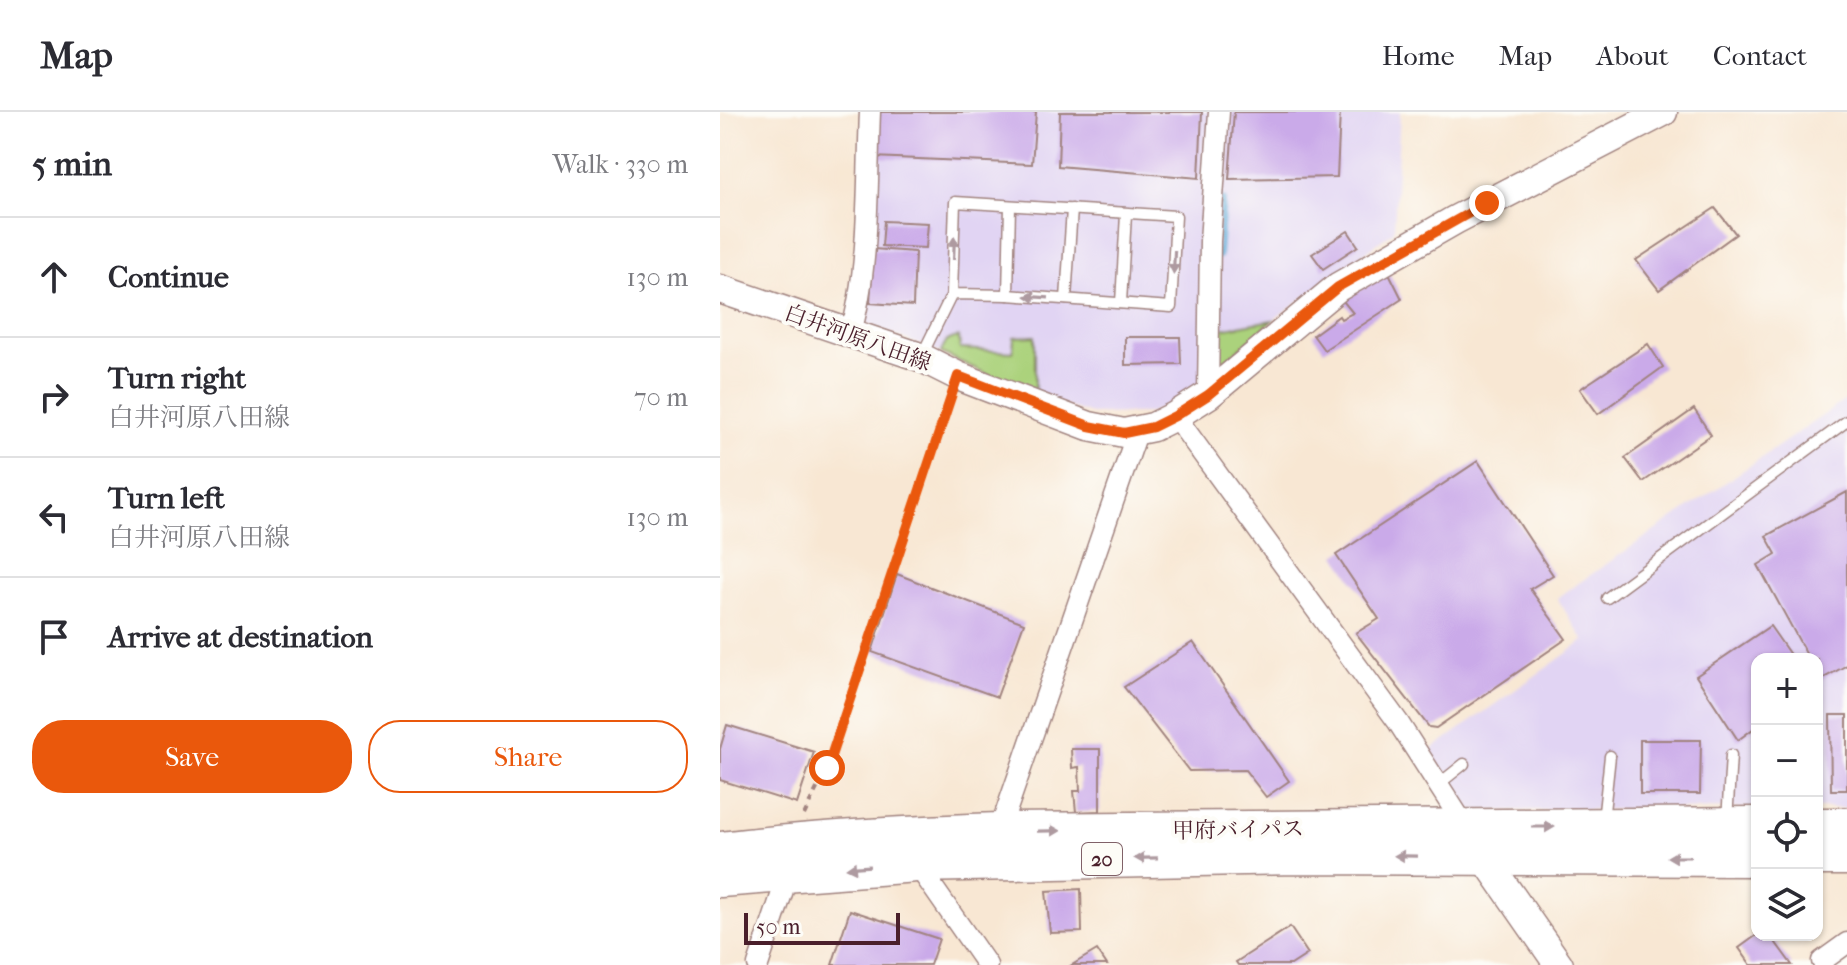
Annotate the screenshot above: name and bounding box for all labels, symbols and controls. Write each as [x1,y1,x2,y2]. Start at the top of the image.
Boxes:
text: Map [40,33,113,78]
text: Home [1382,39,1455,72]
text: Map [1499,39,1552,72]
text: About [1596,39,1669,72]
text: Contact [1713,39,1807,72]
text: 5 min [32,144,112,184]
text: Walk · 330 m [552,149,688,180]
route end [1469,185,1505,221]
one-way arrow [947,235,960,260]
one-way arrow [1167,250,1180,275]
icon: ahead [32,255,76,299]
text: Continue [108,260,229,295]
text: 130 m [627,262,688,293]
one-way arrow [1024,290,1049,303]
street label: 白井河原八田線 [781,299,934,376]
text: Turn right [108,361,246,396]
icon: right [32,375,76,419]
text: 70 m [634,382,688,413]
text: 白井河原八田線 [108,402,290,433]
text: Turn left [108,481,225,516]
icon: left [32,495,76,539]
text: 130 m [627,502,688,533]
text: 白井河原八田線 [108,522,290,553]
icon: arrive [32,615,76,659]
text: Arrive at destination [108,620,373,655]
map controls [1751,653,1823,941]
button: + [1751,653,1823,725]
button: Save [32,720,352,793]
button: Share [368,720,688,793]
button: − [1751,725,1823,797]
route start [809,750,845,786]
button: locate [1751,797,1823,869]
street label: 甲府バイパス [1172,816,1304,844]
one-way arrow [1531,821,1556,833]
one-way arrow [1037,825,1062,837]
road number: 20 [1082,843,1122,875]
one-way arrow [1393,850,1418,862]
one-way arrow [1666,851,1691,863]
one-way arrow [1133,852,1158,864]
one-way arrow [845,861,870,874]
button: layers [1751,869,1823,941]
scale bar [744,909,900,945]
text: 50 m [756,914,801,940]

